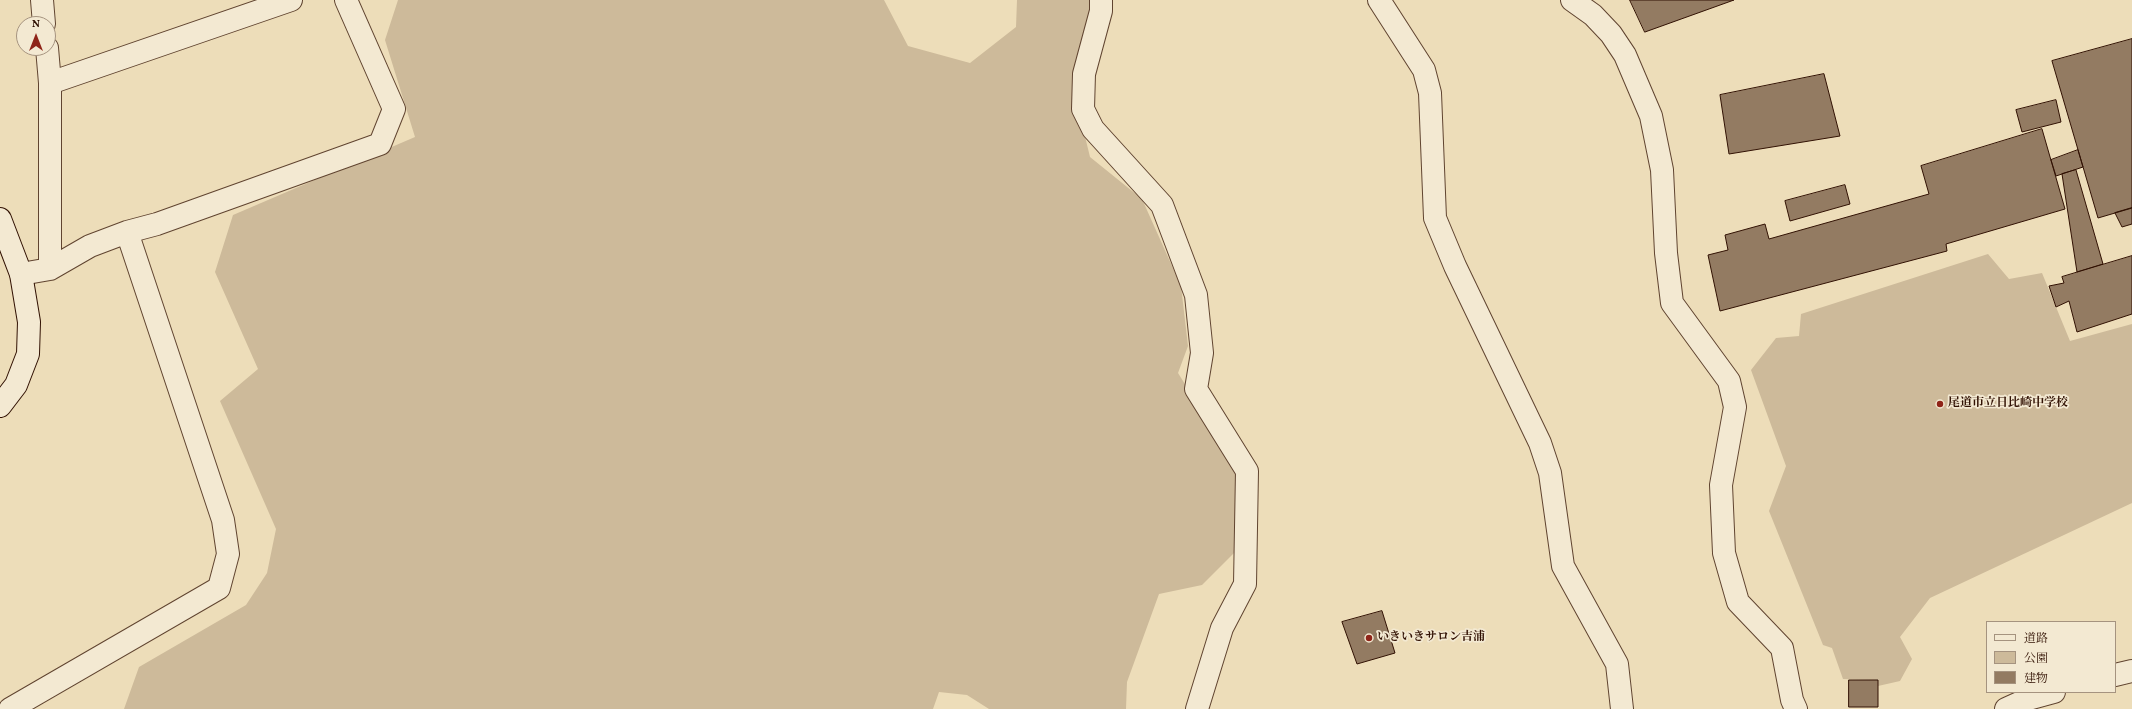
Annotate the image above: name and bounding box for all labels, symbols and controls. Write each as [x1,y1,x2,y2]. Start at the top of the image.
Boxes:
north arrow [16,16,56,56]
text: N [32,17,40,32]
place label: 尾道市立日比崎中学校 [1948,397,2068,411]
marker: 尾道市立日比崎中学校 [1935,399,1945,409]
legend [1986,621,2116,693]
place label: いきいきサロン吉浦 [1377,631,1485,645]
text: 道路 [2024,631,2048,647]
marker: いきいきサロン吉浦 [1364,633,1374,643]
text: 公園 [2024,651,2048,667]
text: 建物 [2024,671,2048,687]

